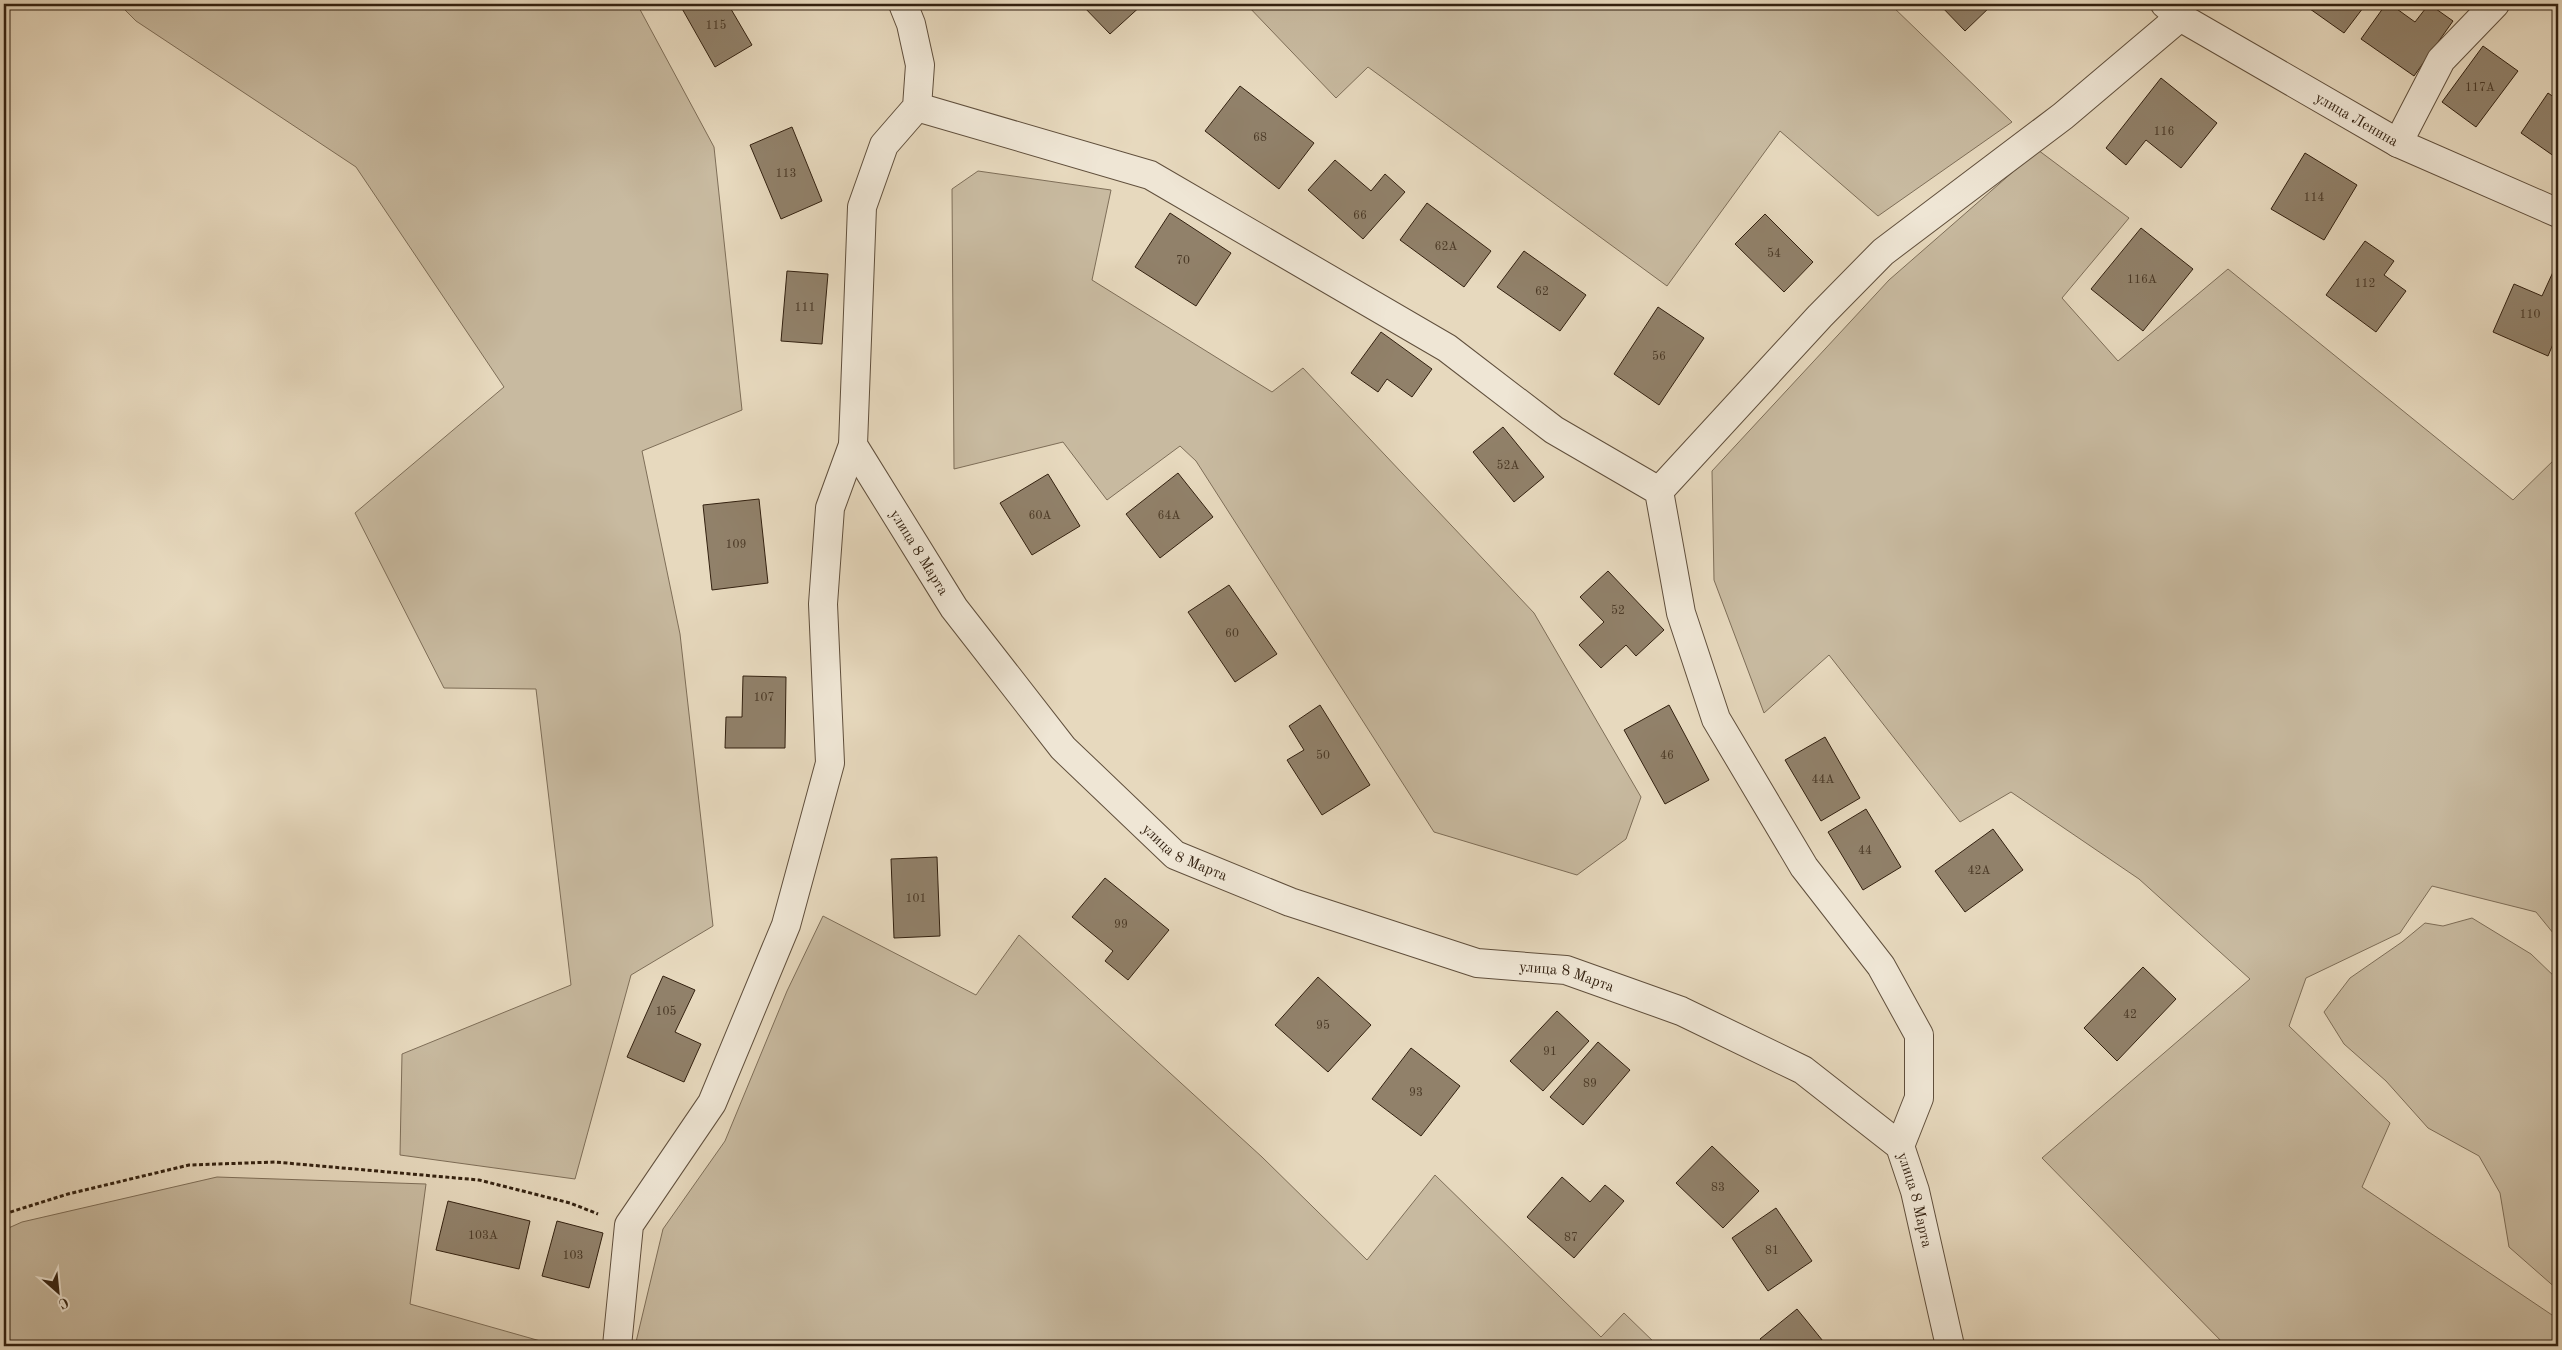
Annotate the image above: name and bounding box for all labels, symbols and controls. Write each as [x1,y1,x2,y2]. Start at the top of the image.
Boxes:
house number: 115 [706,19,726,32]
house number: 117А [2465,82,2495,94]
street label: улица Ленина [2312,91,2401,151]
house number: 116 [2154,126,2174,138]
house number: 68 [1253,132,1267,144]
house number: 113 [776,168,796,180]
house number: 114 [2304,192,2324,204]
house number: 66 [1353,210,1367,222]
house number: 62А [1434,241,1458,253]
house number: 54 [1767,247,1781,260]
house number: 70 [1176,255,1190,267]
house number: 116А [2127,274,2157,286]
house number: 112 [2355,278,2375,290]
house number: 62 [1535,286,1549,298]
house number: 111 [795,302,815,314]
house number: 110 [2520,309,2540,321]
house number: 56 [1652,350,1666,363]
house number: 52А [1496,459,1520,472]
street label: улица 8 Марта [886,507,951,599]
house number: 60А [1028,510,1052,522]
house number: 64А [1157,510,1181,522]
house number: 109 [726,539,746,551]
house number: 52 [1611,604,1625,617]
house number: 60 [1225,628,1239,640]
house number: 107 [754,692,774,704]
house number: 50 [1316,749,1330,762]
house number: 46 [1660,750,1674,762]
house number: 44А [1811,774,1835,786]
street label: улица 8 Марта [1138,822,1230,885]
house number: 44 [1858,845,1872,857]
house number: 42А [1967,865,1991,877]
house number: 101 [906,893,926,905]
house number: 99 [1114,919,1128,931]
street label: улица 8 Марта [1518,960,1616,996]
house number: 105 [656,1005,676,1018]
house number: 42 [2123,1009,2137,1021]
house number: 95 [1316,1019,1330,1032]
house number: 91 [1543,1046,1557,1058]
house number: 89 [1583,1078,1597,1090]
house number: 93 [1409,1087,1423,1099]
street label: улица 8 Марта [1894,1151,1934,1250]
house number: 83 [1711,1182,1725,1194]
house number: 103А [468,1230,498,1242]
house number: 87 [1564,1232,1578,1244]
house number: 81 [1765,1245,1779,1257]
house number: 103 [563,1250,583,1262]
north arrow [32,1268,82,1318]
text: С [56,1294,71,1311]

